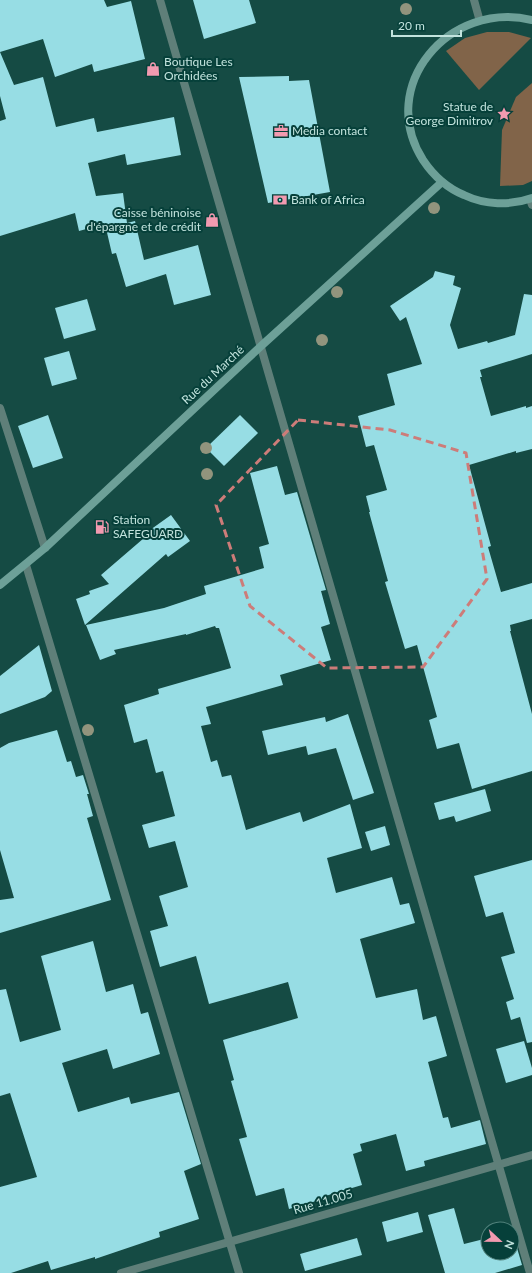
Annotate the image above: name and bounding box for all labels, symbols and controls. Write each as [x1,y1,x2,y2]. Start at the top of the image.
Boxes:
scale bar [392,12,461,38]
text: 20 m [398,18,425,33]
place label: Boutique Les Orchidées [164,54,233,83]
shop icon: Boutique Les Orchidées [145,61,161,77]
place label: Statue de George Dimitrov [405,99,494,128]
place icon: Statue de George Dimitrov [496,106,512,122]
office icon: Media contact [273,123,289,139]
place label: Media contact [292,123,368,138]
bank icon: Bank of Africa [272,192,288,208]
place label: Bank of Africa [291,192,365,207]
place label: Caisse béninoise d'épargne et de crédit [87,205,202,234]
shop icon: Caisse béninoise d'épargne et de crédit [204,212,220,228]
street label: Rue du Marché [178,342,247,407]
place label: Station SAFEGUARD [113,512,183,541]
fuel station icon: Station SAFEGUARD [94,519,110,535]
street label: Rue 11.005 [291,1186,354,1217]
north arrow [480,1221,520,1261]
text: N [502,1239,517,1251]

